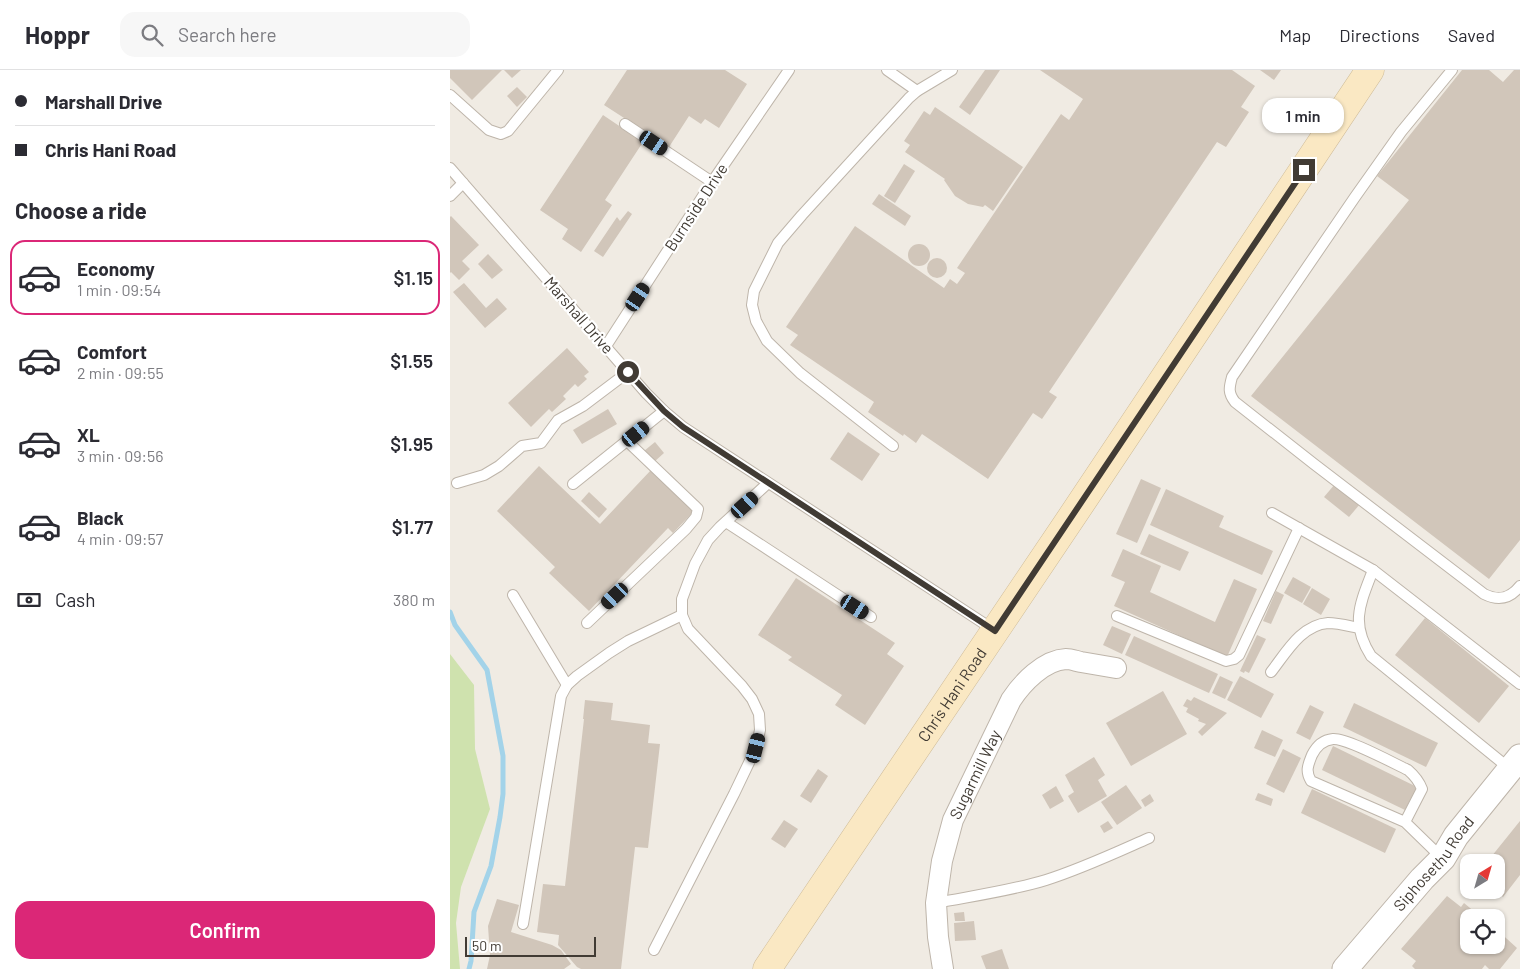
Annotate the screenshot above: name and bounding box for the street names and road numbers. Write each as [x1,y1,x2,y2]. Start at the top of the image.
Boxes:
street label: Burnside Drive [660,159,731,254]
street label: Marshall Drive [541,272,618,357]
street label: Chris Hani Road [913,644,990,745]
street label: Sugarmill Way [945,726,1005,822]
street label: Siphosethu Road [1389,812,1477,915]

